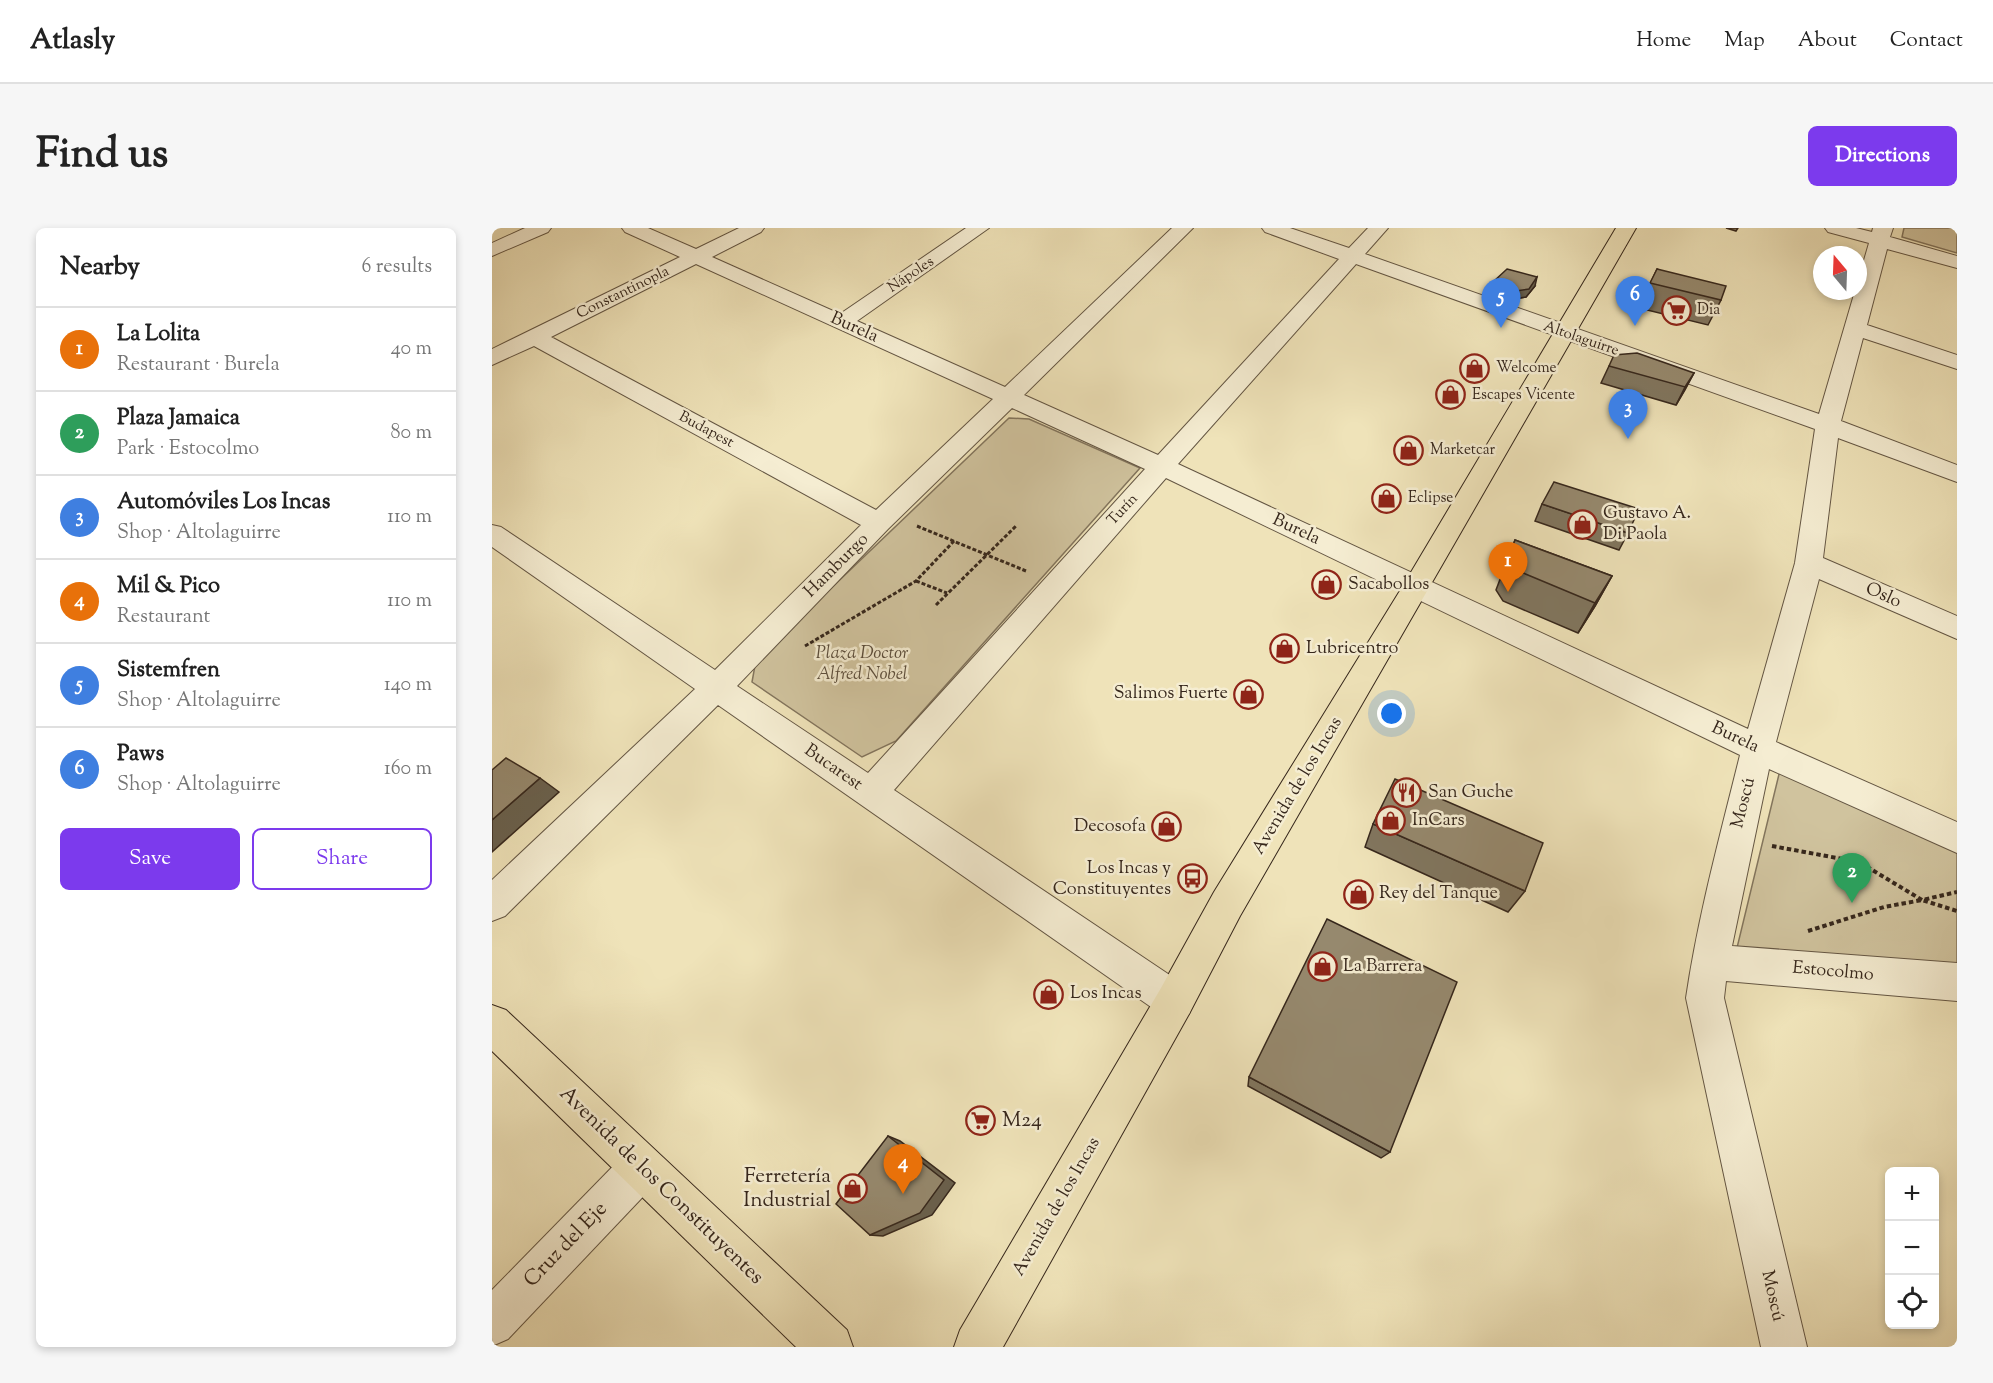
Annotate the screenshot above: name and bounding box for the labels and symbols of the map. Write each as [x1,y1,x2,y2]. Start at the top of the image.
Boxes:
north arrow [1813,246,1867,300]
street label: Nápoles [884,252,939,298]
street label: Constantinopla [573,261,673,325]
pin: 6 [1616,276,1654,326]
pin: 5 [1482,279,1520,328]
supermarket icon: Dia [1660,294,1692,326]
place label: Dia [1697,300,1720,321]
street label: Burela [826,306,882,350]
street label: Altolaguirre [1540,316,1622,362]
shop icon: Welcome [1459,352,1491,384]
place label: Welcome [1496,358,1556,379]
shop icon: Escapes Vicente [1435,379,1467,411]
place label: Escapes Vicente [1472,385,1575,406]
pin: 3 [1608,390,1648,439]
street label: Budapest [675,407,737,453]
shop icon: Marketcar [1393,434,1425,466]
place label: Marketcar [1430,440,1495,461]
shop icon: Eclipse [1371,482,1403,514]
place label: Eclipse [1408,488,1453,509]
street label: Turín [1103,489,1143,531]
place label: Gustavo A. Di Paola [1603,501,1691,548]
street label: Burela [1268,508,1324,552]
shop icon: Gustavo A. Di Paola [1566,508,1598,540]
street label: Hamburgo [799,527,876,604]
pin: 1 [1488,542,1528,592]
shop icon: Sacabollos [1311,569,1343,601]
place label: Sacabollos [1348,572,1429,598]
street label: Oslo [1861,577,1905,615]
shop icon: Lubricentro [1269,633,1301,665]
place label: Lubricentro [1306,636,1399,662]
park label: Plaza Doctor Alfred Nobel [816,641,909,688]
shop icon: Salimos Fuerte [1233,678,1265,710]
place label: Salimos Fuerte [1114,681,1228,707]
your location [1377,699,1406,728]
street label: Avenida de los Incas [1247,712,1349,860]
street label: Burela [1707,716,1763,760]
street label: Bucarest [798,738,868,798]
street label: Moscú [1725,775,1763,831]
restaurant icon: San Guche [1391,777,1423,809]
place label: San Guche [1428,780,1513,806]
shop icon: InCars [1375,805,1407,837]
place label: InCars [1412,808,1465,834]
shop icon: Decosofa [1151,811,1183,843]
place label: Decosofa [1074,814,1146,840]
pin: 2 [1832,854,1872,903]
place label: Los Incas y Constituyentes [1053,856,1171,903]
bus stop icon: Los Incas y Constituyentes [1176,863,1208,895]
shop icon: Rey del Tanque [1342,878,1374,910]
place label: Rey del Tanque [1379,881,1498,907]
shop icon: La Barrera [1306,951,1338,983]
place label: La Barrera [1343,954,1422,980]
street label: Estocolmo [1791,956,1875,989]
shop icon: Los Incas [1033,978,1065,1010]
place label: Los Incas [1070,981,1141,1007]
street label: Avenida de los Constituyentes [552,1080,770,1292]
supermarket icon: M24 [965,1105,997,1137]
place label: M24 [1002,1106,1042,1136]
street label: Avenida de los Incas [1007,1133,1107,1281]
pin: 4 [884,1144,922,1194]
place label: Ferretería Industrial [743,1162,831,1216]
shop icon: Ferretería Industrial [836,1173,868,1205]
street label: Cruz del Eje [517,1195,615,1295]
street label: Moscú [1754,1268,1790,1324]

